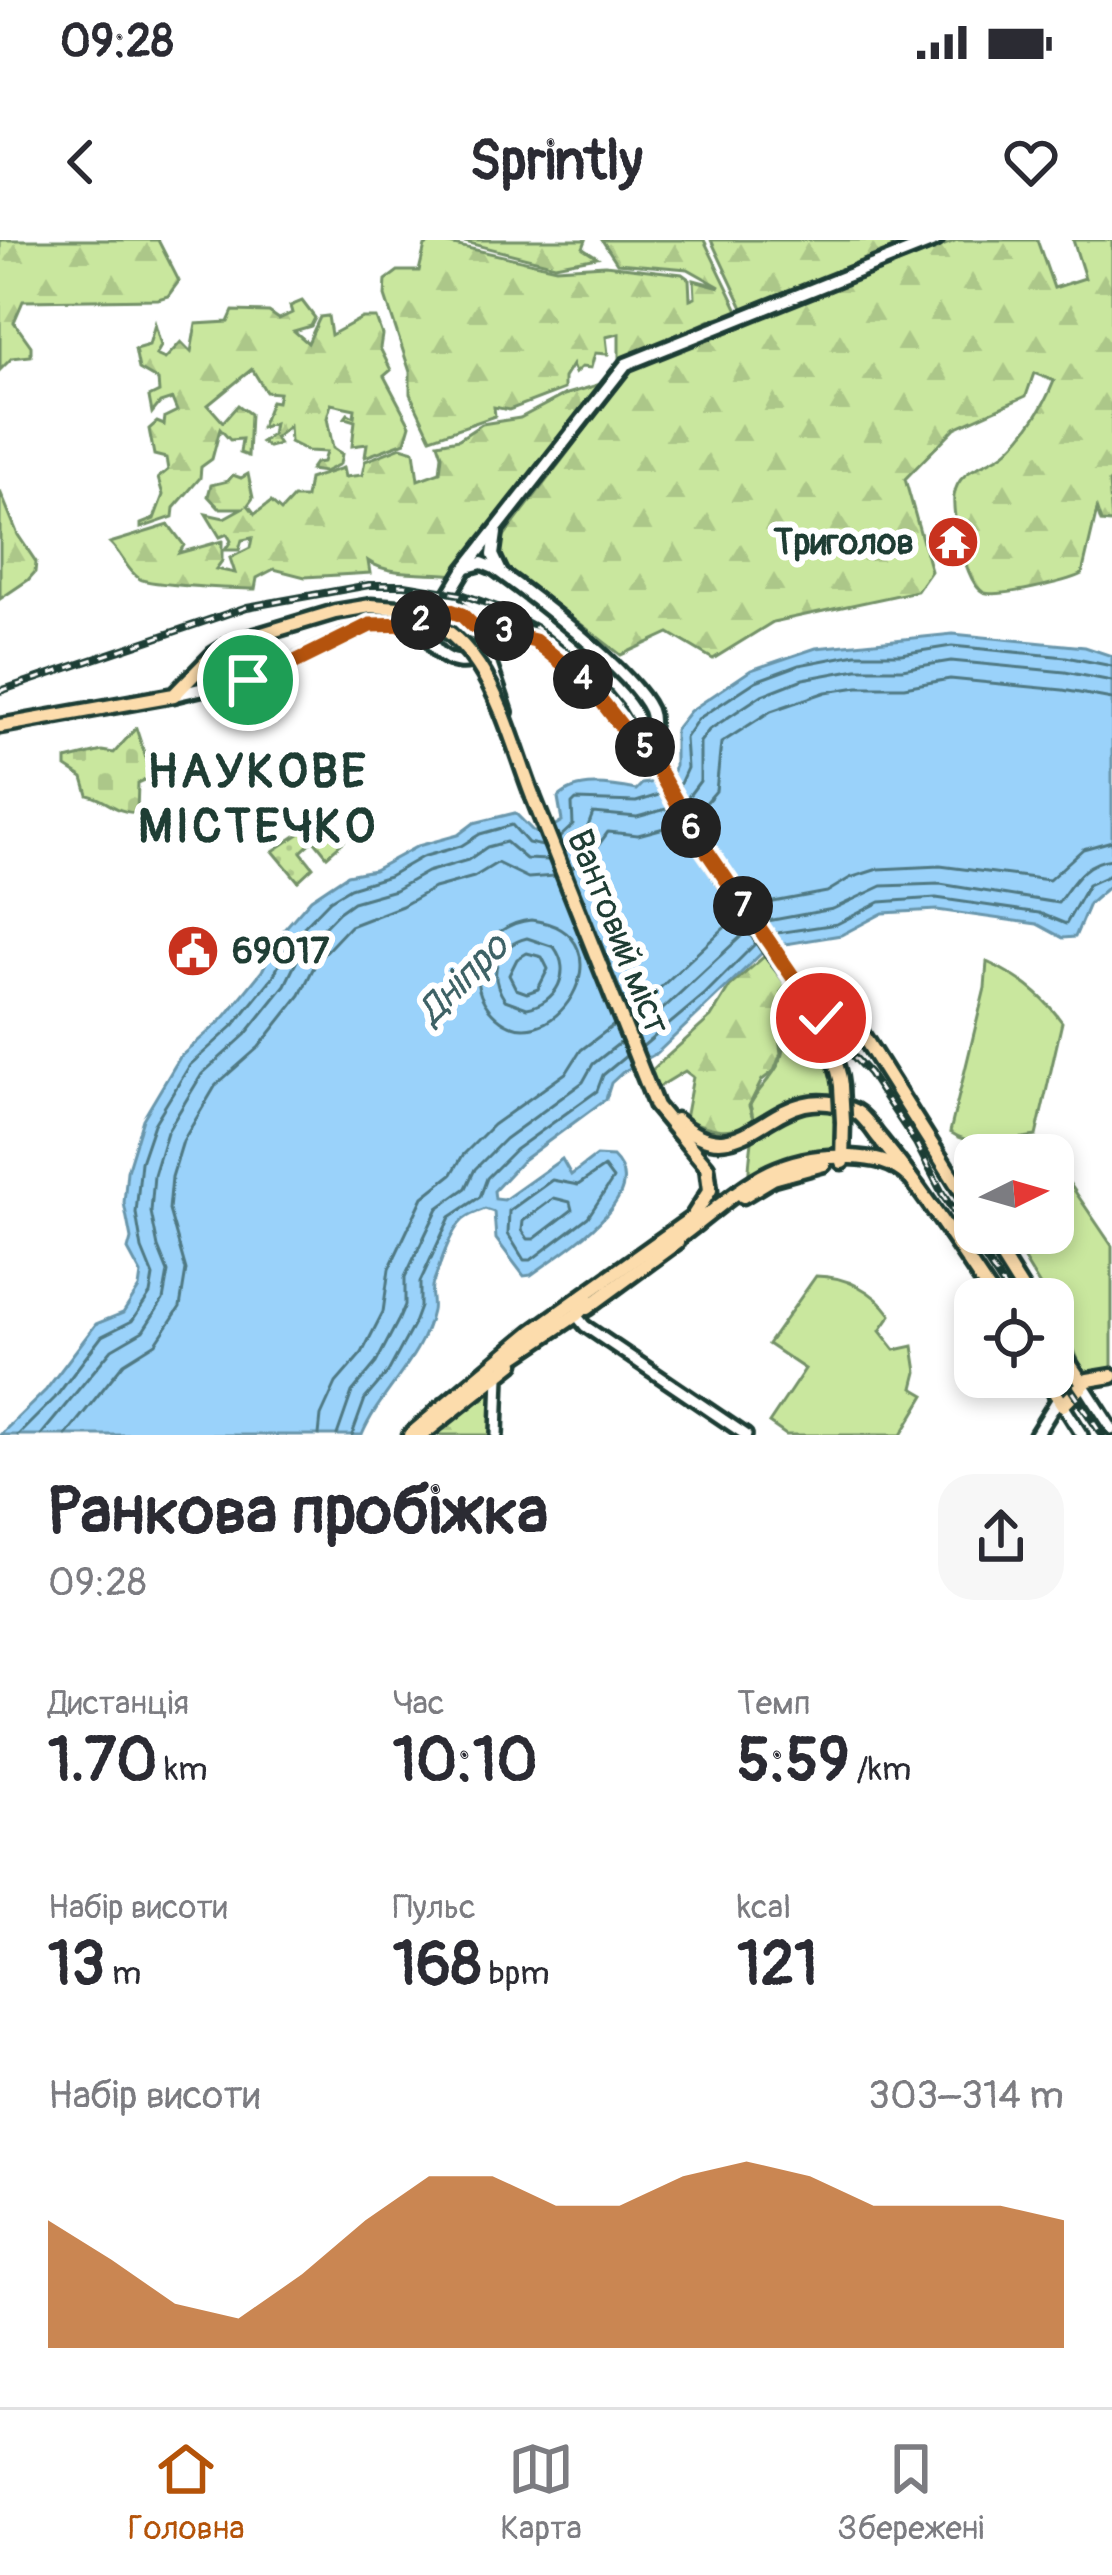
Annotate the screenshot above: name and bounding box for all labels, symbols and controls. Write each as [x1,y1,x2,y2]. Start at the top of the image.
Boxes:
text: 09:28 [60,14,174,70]
text: Sprintly [469,128,643,196]
icon: back [48,129,114,195]
icon: heart [998,129,1064,195]
temple icon: Триголов [925,514,981,570]
place label: Триголов [773,520,914,565]
pin: 2 [391,590,451,650]
text: 2 [412,599,430,640]
pin: 3 [474,601,534,661]
text: 3 [495,610,513,651]
pin [197,629,299,731]
icon: arrive [215,647,281,713]
pin: 4 [553,649,613,709]
text: 4 [573,658,593,699]
pin: 5 [615,717,675,777]
text: 5 [636,726,654,767]
district label: НАУКОВЕ МІСТЕЧКО [138,742,378,857]
pin: 6 [661,798,721,858]
text: 6 [681,807,701,848]
street label: Вантовий міст [556,823,680,1041]
pin: 7 [713,876,773,936]
text: 7 [734,885,752,926]
water label: Дніпро [406,921,521,1036]
public building icon: 69017 [165,923,221,979]
place label: 69017 [232,929,329,974]
pin [770,967,872,1069]
icon: check [788,985,854,1051]
north arrow [954,1134,1074,1254]
map controls [954,1134,1074,1398]
button: locate [954,1278,1074,1398]
text: Ранкова пробіжка [48,1471,548,1554]
button: share [938,1474,1064,1600]
text: 09:28 [48,1558,147,1607]
text: Дистанція [48,1683,189,1724]
text: Час [393,1683,445,1724]
text: Темп [737,1683,810,1724]
text: 1.70 [48,1724,157,1799]
text: 10:10 [393,1724,538,1799]
text: 5:59 [737,1724,849,1799]
text: km [157,1749,208,1790]
text: /km [849,1749,911,1790]
text: Набір висоти [48,1887,227,1928]
text: Пульс [393,1887,476,1928]
text: kcal [737,1887,791,1928]
text: 13 [48,1928,105,2003]
text: 168 [393,1928,481,2003]
text: 121 [737,1928,818,2003]
text: m [105,1953,141,1994]
text: bpm [481,1953,550,1994]
text: Набір висоти [48,2071,260,2120]
text: 303–314 m [868,2071,1064,2120]
tab: Головна [128,2436,244,2549]
tab: Карта [500,2436,582,2549]
tab: Збережені [838,2436,984,2549]

